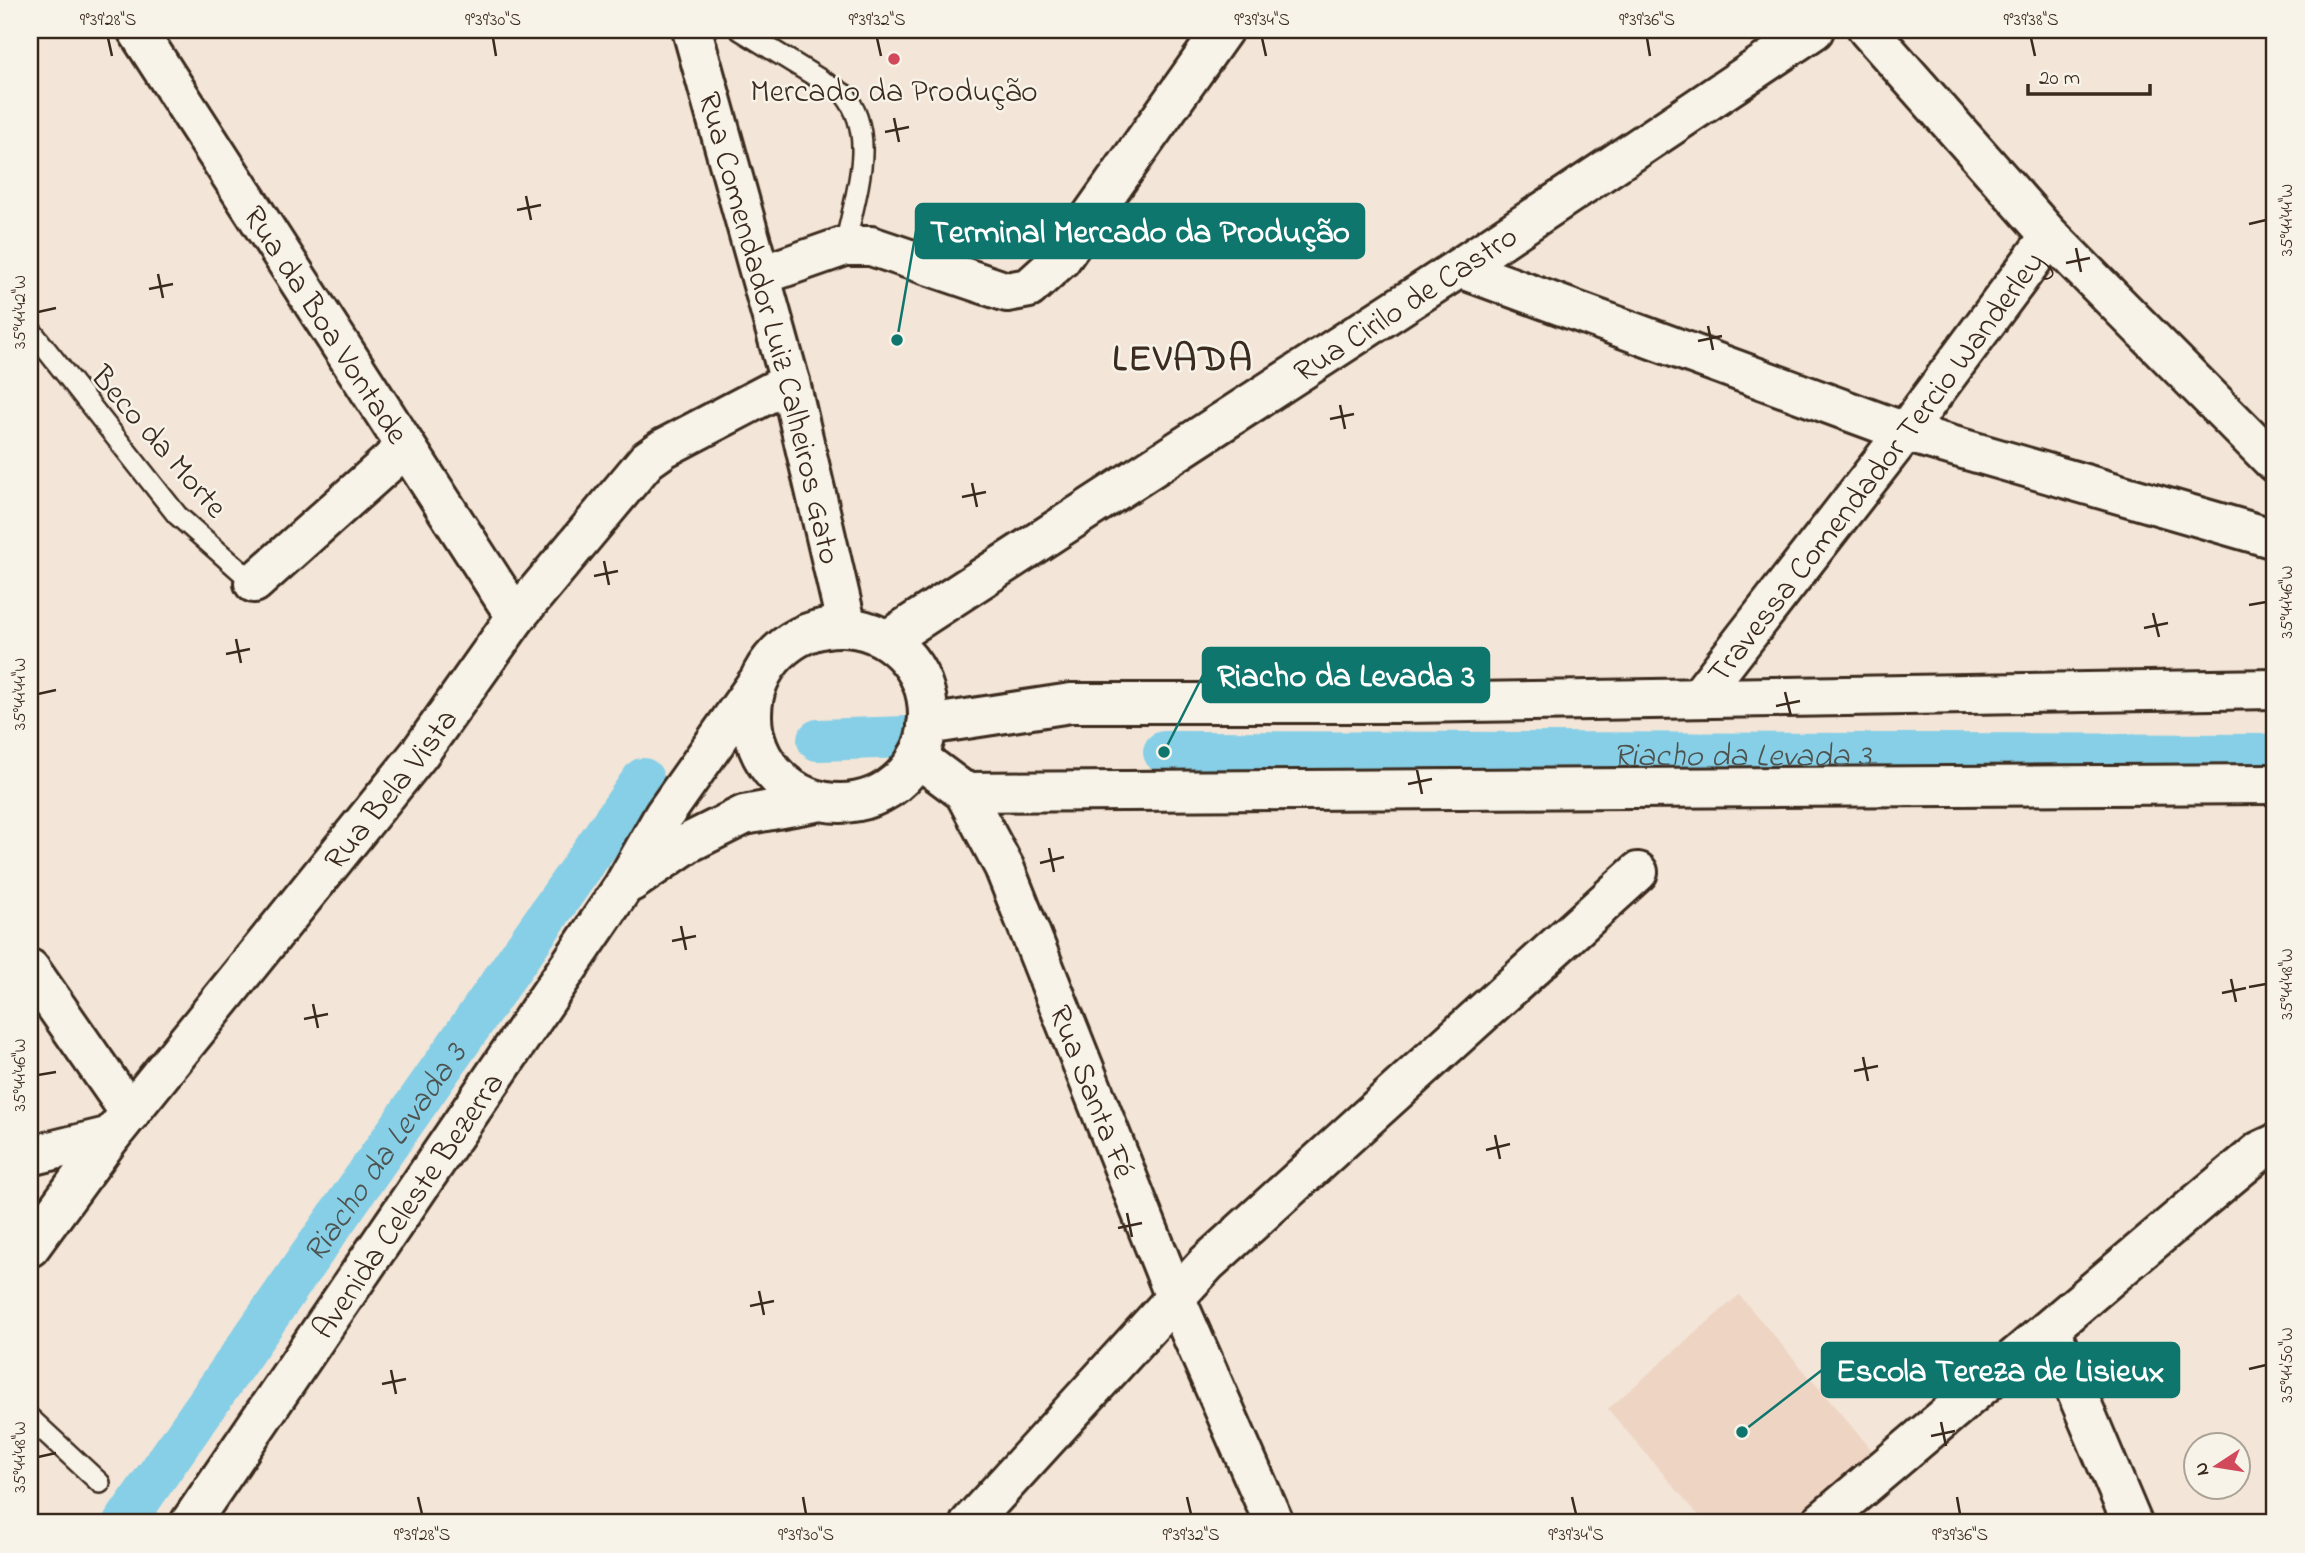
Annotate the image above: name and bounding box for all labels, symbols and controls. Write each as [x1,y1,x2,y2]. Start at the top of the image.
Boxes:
text: 9°39'28"S [80,8,136,34]
text: 9°39'30"S [465,8,521,34]
text: 9°39'32"S [848,8,906,34]
text: 9°39'34"S [1234,8,1290,34]
text: 9°39'36"S [1619,8,1675,34]
text: 9°39'38"S [2004,8,2058,34]
marker: Mercado da Produção [886,51,902,67]
scale bar [2028,52,2151,96]
text: 20 m [2039,64,2080,94]
place label: Mercado da Produção [750,70,1038,117]
street label: Rua Comendador Luiz Calheiros Gato [683,87,852,569]
text: 35°44'44"W [2275,184,2301,256]
street label: Rua da Boa Vontade [229,197,419,455]
callout: Terminal Mercado da Produção [916,204,1364,258]
text: Terminal Mercado da Produção [930,210,1350,258]
street label: Rua Cirilo de Castro [1286,215,1528,396]
street label: Travessa Comendador Tercio Wanderley [1698,243,2058,695]
text: 35°44'42"W [8,275,34,349]
district label: LEVADA [1112,333,1254,389]
street label: Beco da Morte [77,356,238,531]
text: 35°44'46"W [2275,566,2301,638]
callout: Riacho da Levada 3 [1203,648,1489,702]
text: Riacho da Levada 3 [1217,654,1475,702]
text: 35°44'44"W [8,658,34,730]
street label: Rua Bela Vista [314,700,471,882]
water label: Riacho da Levada 3 [1613,733,1873,782]
text: 35°44'48"W [2275,948,2301,1020]
street label: Rua Santa Fé [1034,999,1146,1187]
water label: Riacho da Levada 3 [293,1033,481,1273]
text: 35°44'46"W [8,1039,34,1111]
street label: Avenida Celeste Bezerra [302,1064,517,1350]
text: 35°44'50"W [2275,1327,2301,1403]
callout: Escola Tereza de Lisieux [1822,1343,2179,1397]
text: Escola Tereza de Lisieux [1836,1349,2165,1397]
text: 35°44'48"W [8,1421,34,1493]
north arrow [2182,1430,2252,1500]
text: N [2188,1460,2217,1478]
text: 9°39'28"S [394,1523,450,1549]
text: 9°39'30"S [778,1523,834,1549]
text: 9°39'32"S [1162,1523,1220,1549]
text: 9°39'34"S [1548,1523,1604,1549]
text: 9°39'36"S [1932,1523,1988,1549]

